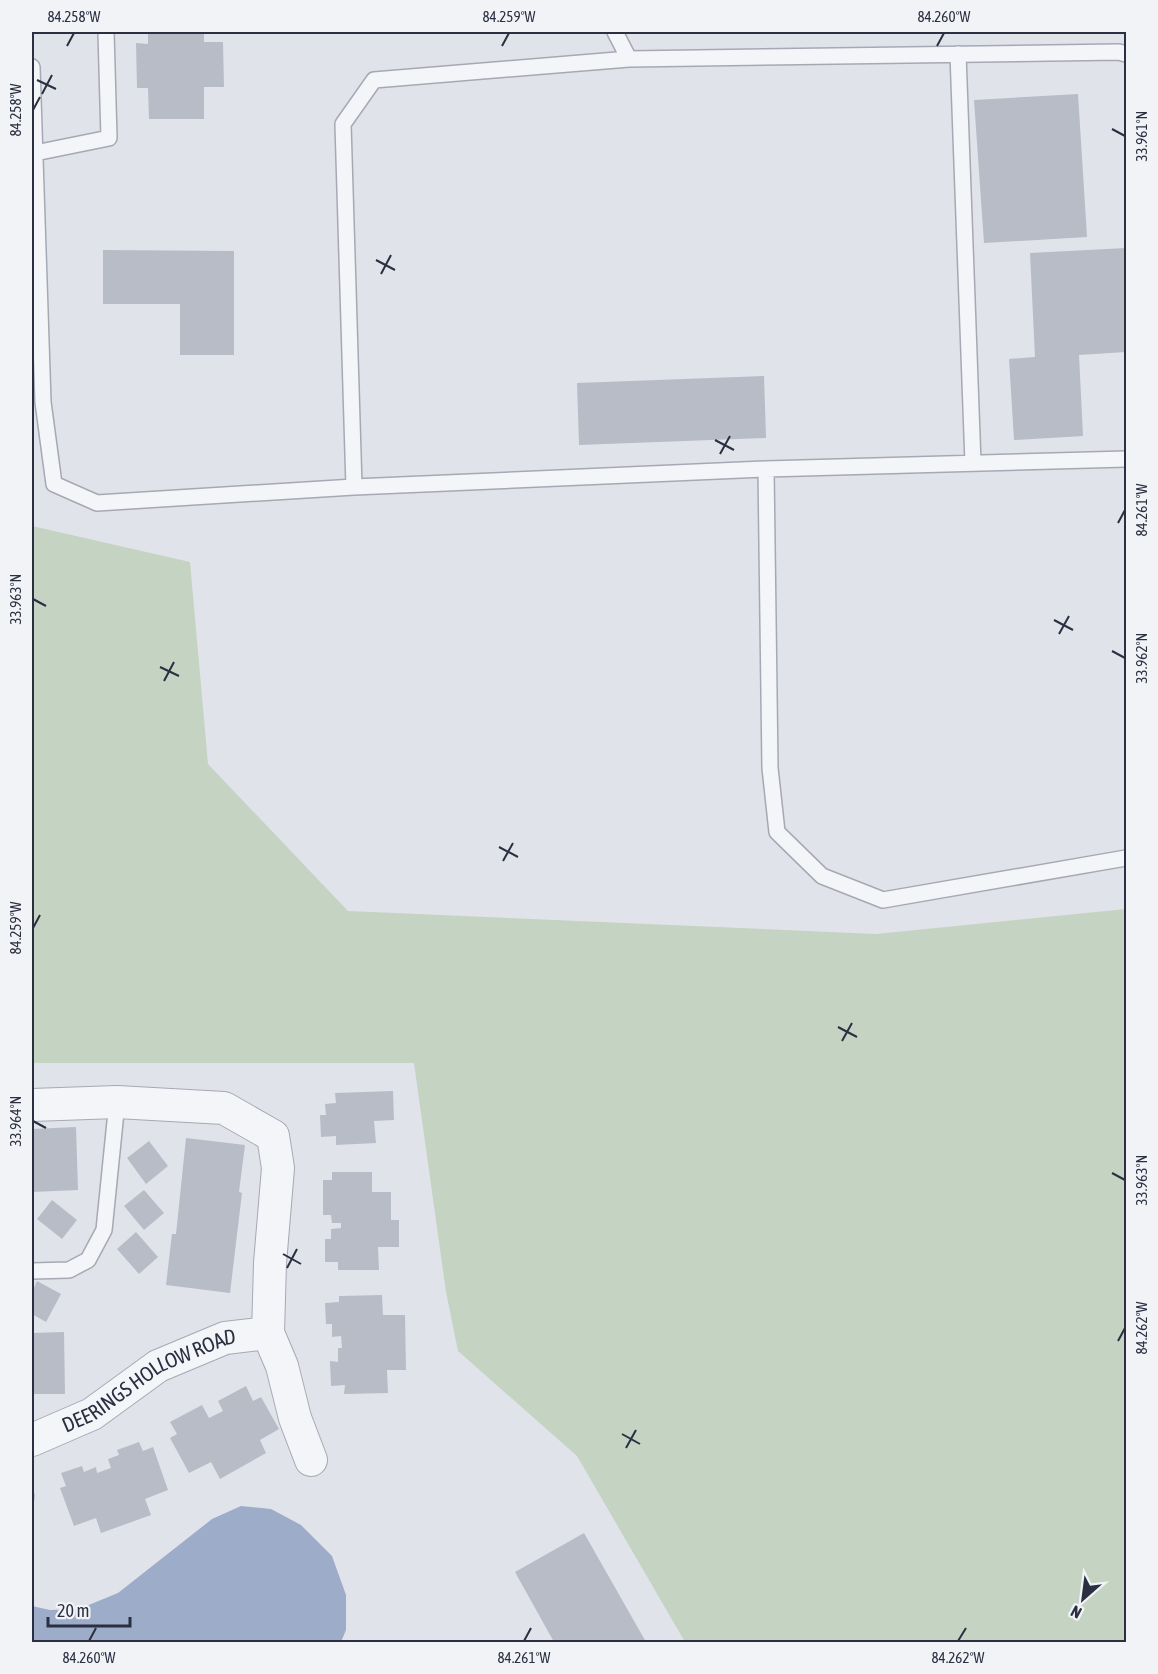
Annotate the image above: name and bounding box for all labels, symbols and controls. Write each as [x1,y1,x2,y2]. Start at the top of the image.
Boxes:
text: 84.258°W [48,8,101,25]
text: 84.259°W [483,8,536,25]
text: 84.260°W [918,8,971,25]
text: 84.258°W [7,83,24,136]
text: 33.961°N [1133,111,1150,161]
text: 84.261°W [1133,483,1150,536]
text: 33.963°N [7,574,24,624]
text: 33.962°N [1133,633,1150,683]
text: 84.259°W [7,901,24,954]
text: 33.964°N [7,1096,24,1146]
text: 33.963°N [1133,1155,1150,1205]
text: 84.262°W [1133,1301,1150,1354]
street label: DEERINGS HOLLOW ROAD [58,1324,237,1437]
north arrow [1053,1569,1113,1629]
scale bar [48,1590,130,1628]
text: 20 m [57,1600,89,1621]
text: N [1068,1602,1084,1622]
text: 84.260°W [63,1649,116,1666]
text: 84.261°W [498,1649,551,1666]
text: 84.262°W [932,1649,985,1666]

